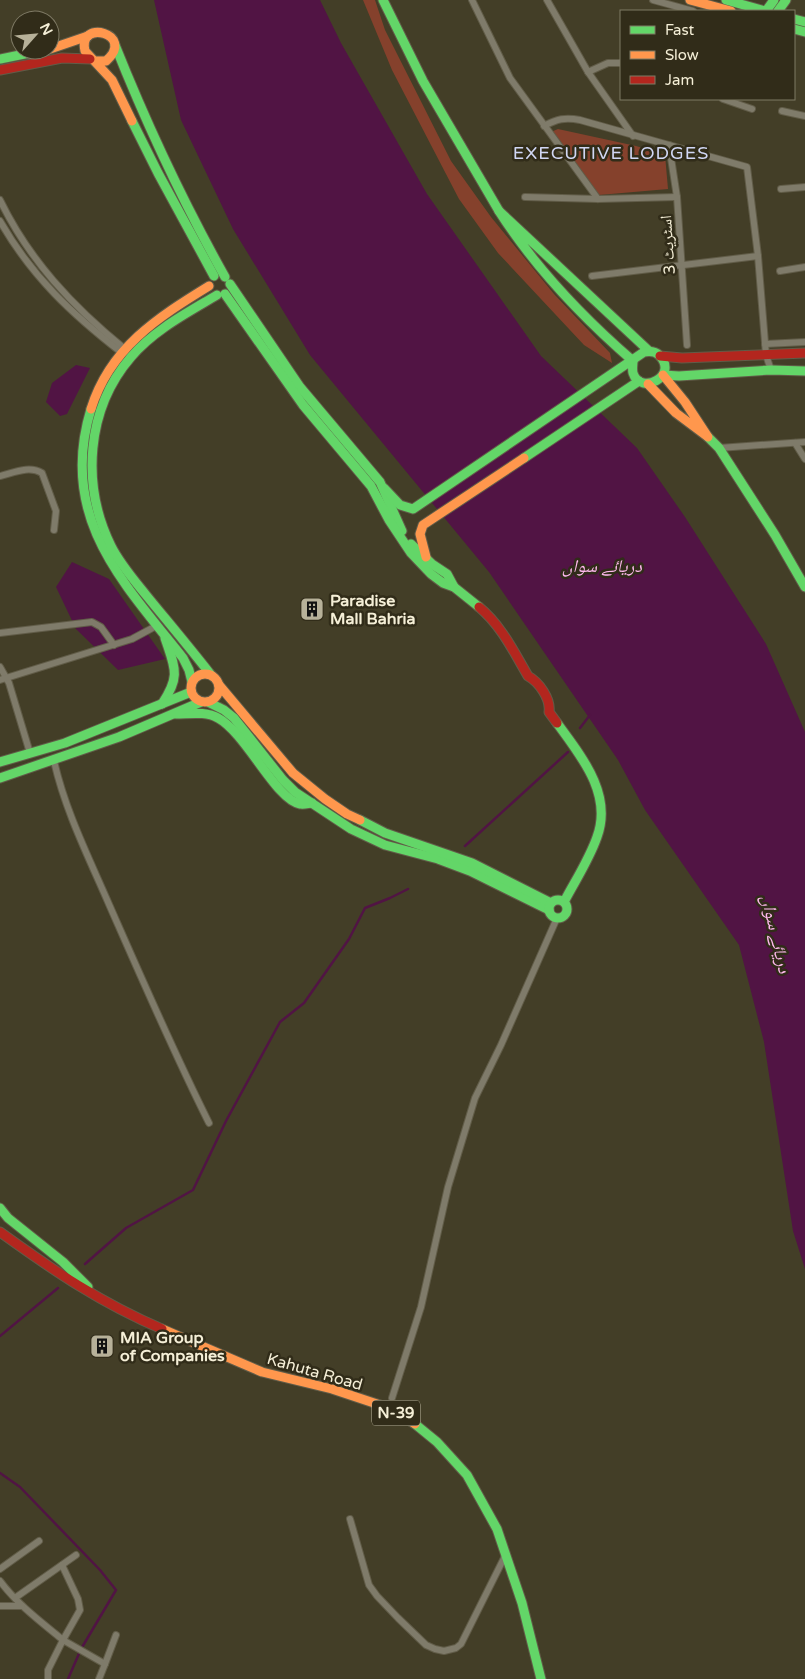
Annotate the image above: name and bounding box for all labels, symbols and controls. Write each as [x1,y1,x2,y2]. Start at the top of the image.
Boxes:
north arrow [10,10,60,60]
legend [620,10,795,100]
text: N [36,20,56,38]
text: Fast [665,21,695,39]
text: Slow [665,46,699,64]
text: Jam [665,71,694,89]
district label: EXECUTIVE LODGES [513,142,709,164]
street label: اسٹریٹ 3 [656,215,680,275]
water label: دریائے سواں [562,555,643,577]
place label: Paradise Mall Bahria [330,591,416,629]
building icon: Paradise Mall Bahria [299,596,325,622]
water label: دریائے سواں [756,893,796,976]
place label: MIA Group of Companies [120,1328,225,1366]
building icon: MIA Group of Companies [89,1333,115,1359]
street label: Kahuta Road [265,1349,365,1395]
road number: N-39 [372,1400,420,1426]

